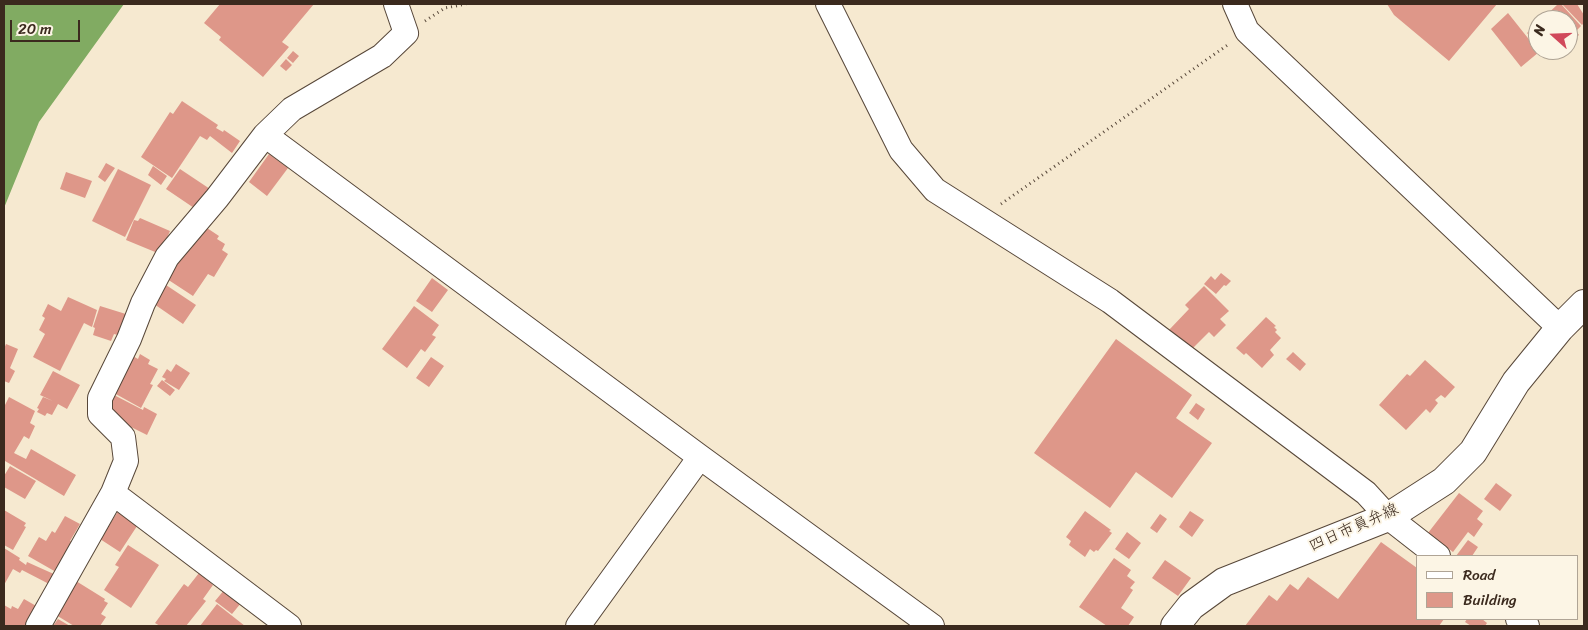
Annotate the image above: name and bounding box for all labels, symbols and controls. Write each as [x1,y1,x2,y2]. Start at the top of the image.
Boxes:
scale bar [12,10,82,42]
north arrow [1528,10,1578,60]
text: 20 m [18,16,52,42]
text: N [1526,21,1553,39]
street label: 四日市員弁線 [1306,500,1402,556]
legend [1416,555,1578,620]
text: Road [1463,562,1495,588]
text: Building [1463,587,1517,613]

